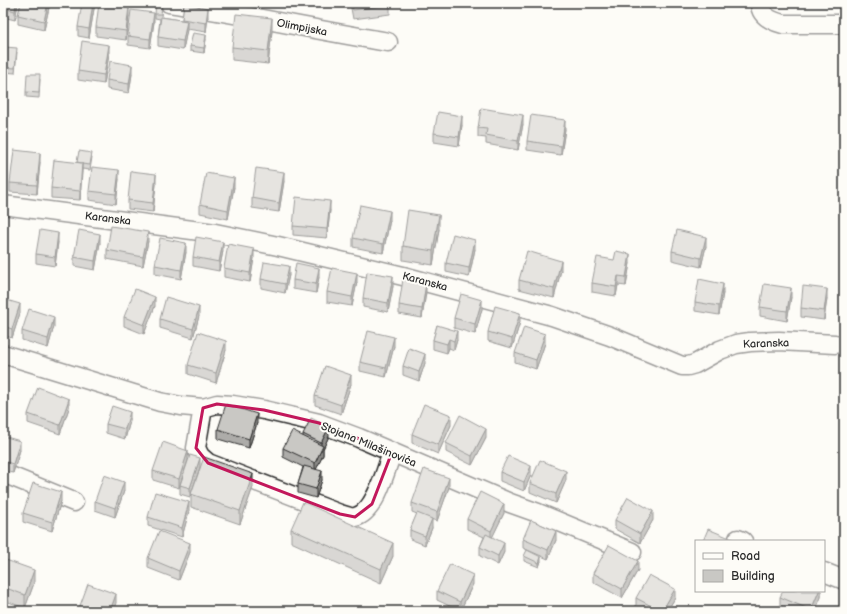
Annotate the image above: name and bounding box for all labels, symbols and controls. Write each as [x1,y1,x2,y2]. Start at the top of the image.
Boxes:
street label: Olimpijska [276,16,328,39]
street label: Karanska [84,209,132,228]
street label: Karanska [401,269,449,294]
street label: Karanska [743,336,789,351]
street label: Stojana Milašinovića [319,419,418,470]
legend [695,540,825,592]
text: Road [731,549,760,564]
text: Building [731,569,775,584]

